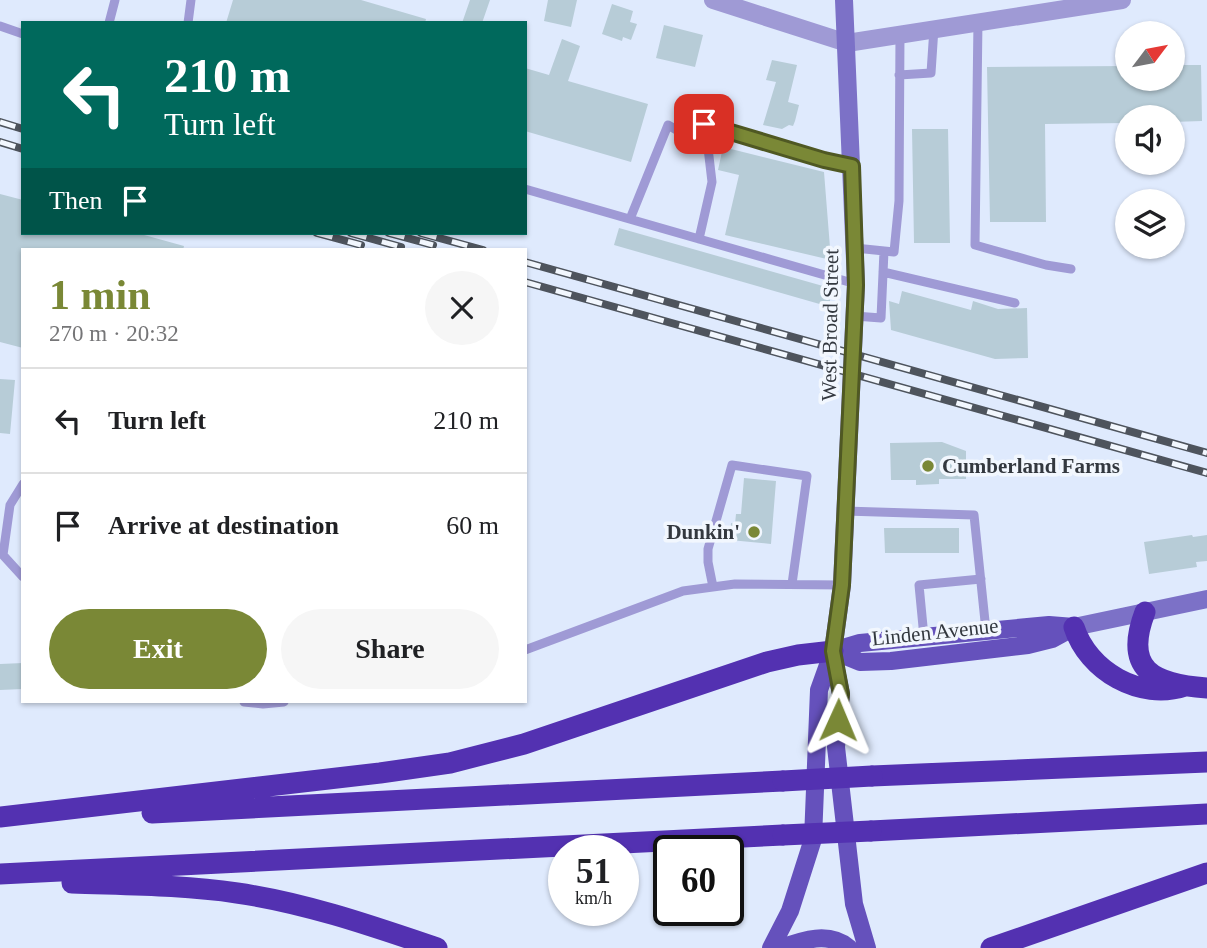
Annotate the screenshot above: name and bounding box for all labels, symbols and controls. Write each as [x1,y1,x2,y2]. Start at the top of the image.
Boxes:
north arrow [1115,21,1185,91]
map controls [1115,21,1185,259]
text: 210 m [164,48,291,103]
icon: left [49,49,140,140]
pin [674,94,734,154]
icon: arrive [685,105,723,143]
button: sound [1115,105,1185,175]
text: Turn left [164,106,276,142]
icon: arrive [116,182,154,220]
text: Then [49,186,102,215]
button: layers [1115,189,1185,259]
street label: West Broad Street [817,249,843,401]
button: close [425,271,499,345]
text: 1 min [49,272,151,318]
text: 270 m · 20:32 [49,321,179,346]
icon: left [49,402,87,440]
text: Turn left [108,406,206,435]
text: 210 m [433,406,499,435]
place label: Cumberland Farms [942,454,1120,478]
marker: Cumberland Farms [920,458,936,474]
icon: arrive [49,507,87,545]
text: Arrive at destination [108,511,339,540]
text: 60 m [446,511,499,540]
place label: Dunkin' [666,520,740,544]
marker: Dunkin' [746,524,762,540]
button: Exit [49,609,267,689]
button: Share [281,609,499,689]
street label: Linden Avenue [870,613,1000,651]
position arrow [801,683,875,757]
speed limit sign: 60 [653,835,744,926]
text: 51 [576,852,611,891]
text: km/h [575,888,612,908]

